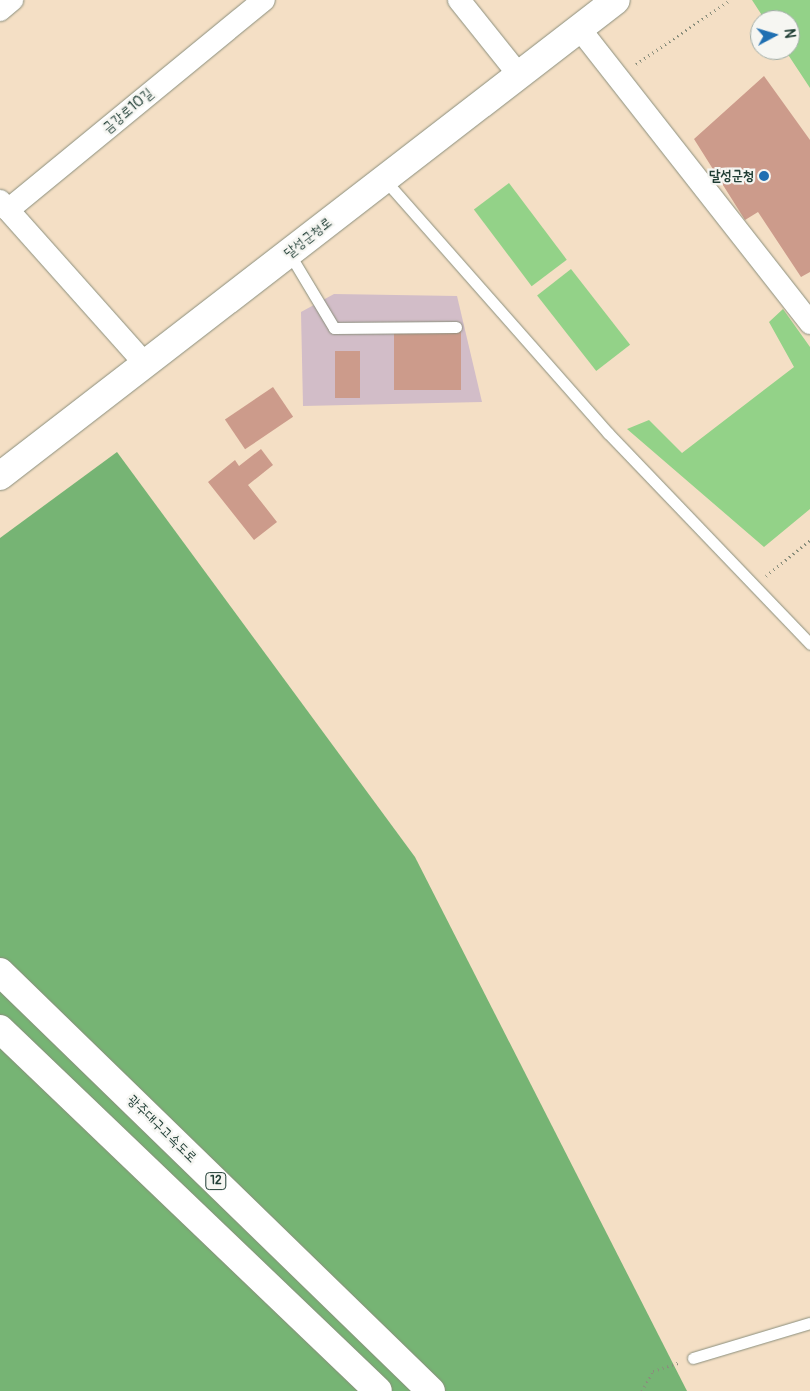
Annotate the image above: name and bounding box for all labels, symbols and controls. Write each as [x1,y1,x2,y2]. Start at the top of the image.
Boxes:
north arrow [750,10,800,60]
text: N [780,28,798,39]
street label: 금강로10길 [100,85,156,137]
place label: 달성군청 [709,168,754,184]
marker: 달성군청 [758,170,770,182]
street label: 달성군청로 [281,214,335,262]
street label: 광주대구고속도로 [124,1092,200,1166]
road number: 12 [205,1172,227,1190]

